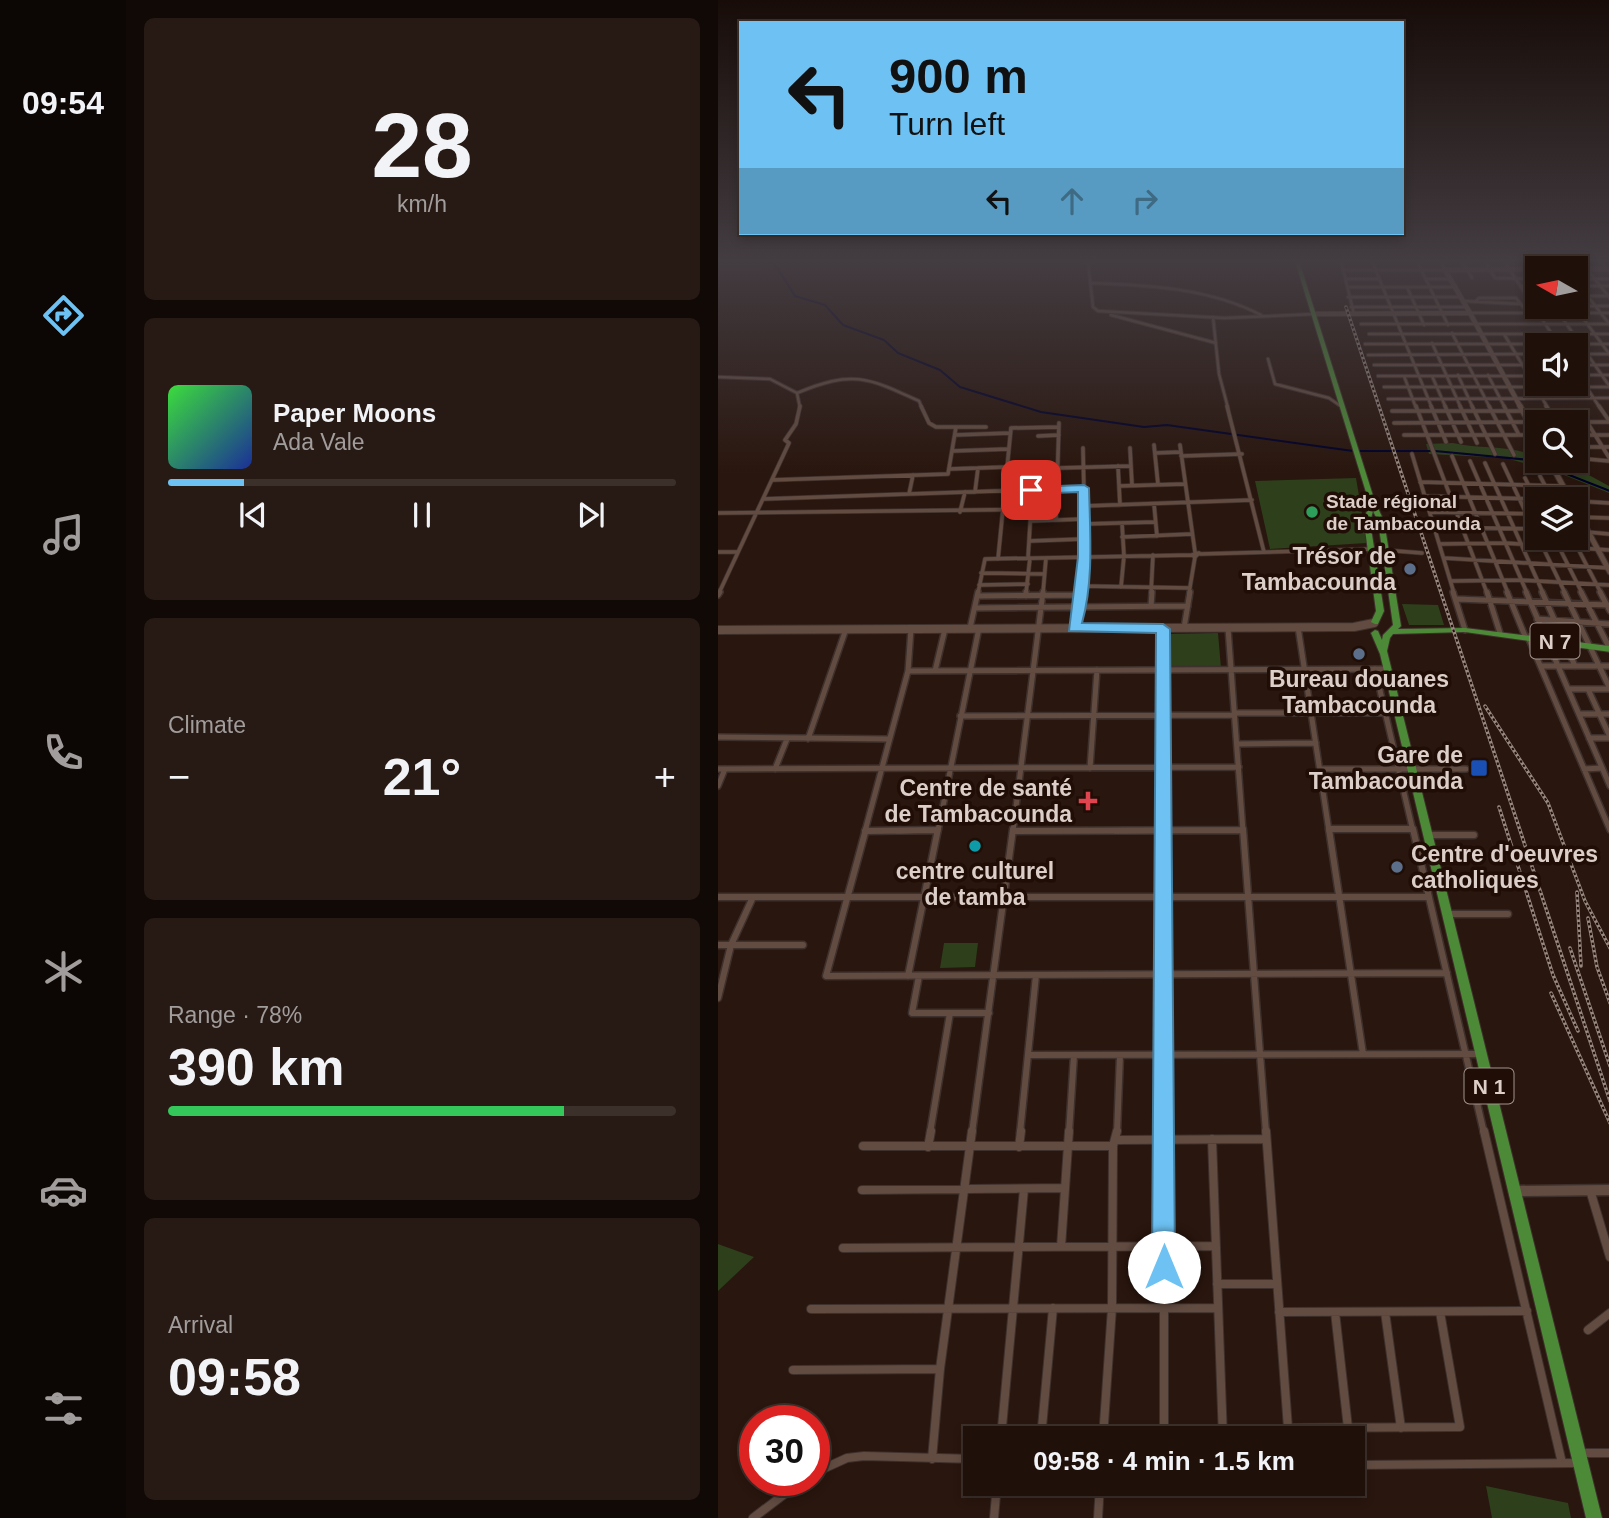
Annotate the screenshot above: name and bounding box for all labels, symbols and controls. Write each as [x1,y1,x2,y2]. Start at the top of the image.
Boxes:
icon: left [774,49,865,140]
text: 900 m [889,49,1028,103]
text: 09:54 [22,85,104,121]
text: 28 [371,95,473,196]
text: Turn left [889,106,1005,142]
icon: left [980,182,1018,220]
icon: ahead [1053,182,1091,220]
icon: right [1126,182,1164,220]
text: km/h [397,191,447,217]
north arrow [1525,256,1588,318]
map controls [1525,256,1588,550]
icon: directions [39,291,88,340]
button: sound [1525,333,1588,396]
text: Paper Moons [273,398,436,428]
button: search [1525,410,1588,473]
text: Ada Vale [273,429,365,455]
pin [1001,460,1061,520]
icon: arrive [1012,471,1050,509]
button: layers [1525,487,1588,550]
place label: Stade régional de Tambacounda [1326,491,1481,534]
icon: previous [234,496,272,534]
icon: pause [403,496,441,534]
icon: next [572,496,610,534]
marker: Stade régional de Tambacounda [1304,504,1320,520]
icon: music [39,510,88,559]
place label: Trésor de Tambacounda [1242,543,1396,595]
marker: Trésor de Tambacounda [1402,561,1418,577]
road number: N 7 [1530,624,1580,658]
marker: Bureau douanes Tambacounda [1351,646,1367,662]
place label: Bureau douanes Tambacounda [1269,666,1449,718]
text: Climate [168,712,246,738]
icon: phone [39,728,88,777]
place label: Gare de Tambacounda [1309,742,1463,794]
text: 21° [383,748,461,806]
text: − [168,756,190,798]
text: + [654,756,676,798]
marker: Gare de Tambacounda [1469,758,1489,778]
place label: Centre de santé de Tambacounda [885,775,1072,827]
marker: Centre de santé de Tambacounda [1078,791,1098,811]
marker: centre culturel de tamba [967,838,983,854]
place label: Centre d'oeuvres catholiques [1411,841,1598,893]
place label: centre culturel de tamba [896,858,1054,910]
marker: Centre d'oeuvres catholiques [1389,859,1405,875]
icon: climate [39,947,88,996]
text: Range · 78% [168,1002,302,1028]
text: 390 km [168,1038,344,1096]
road number: N 1 [1464,1068,1514,1104]
icon: car [39,1166,88,1215]
position arrow [1127,1230,1201,1304]
text: Arrival [168,1312,233,1338]
text: 09:58 [168,1348,301,1406]
icon: filters [39,1384,88,1433]
speed limit sign: 30 [739,1405,830,1496]
text: 09:58 · 4 min · 1.5 km [1033,1446,1295,1476]

